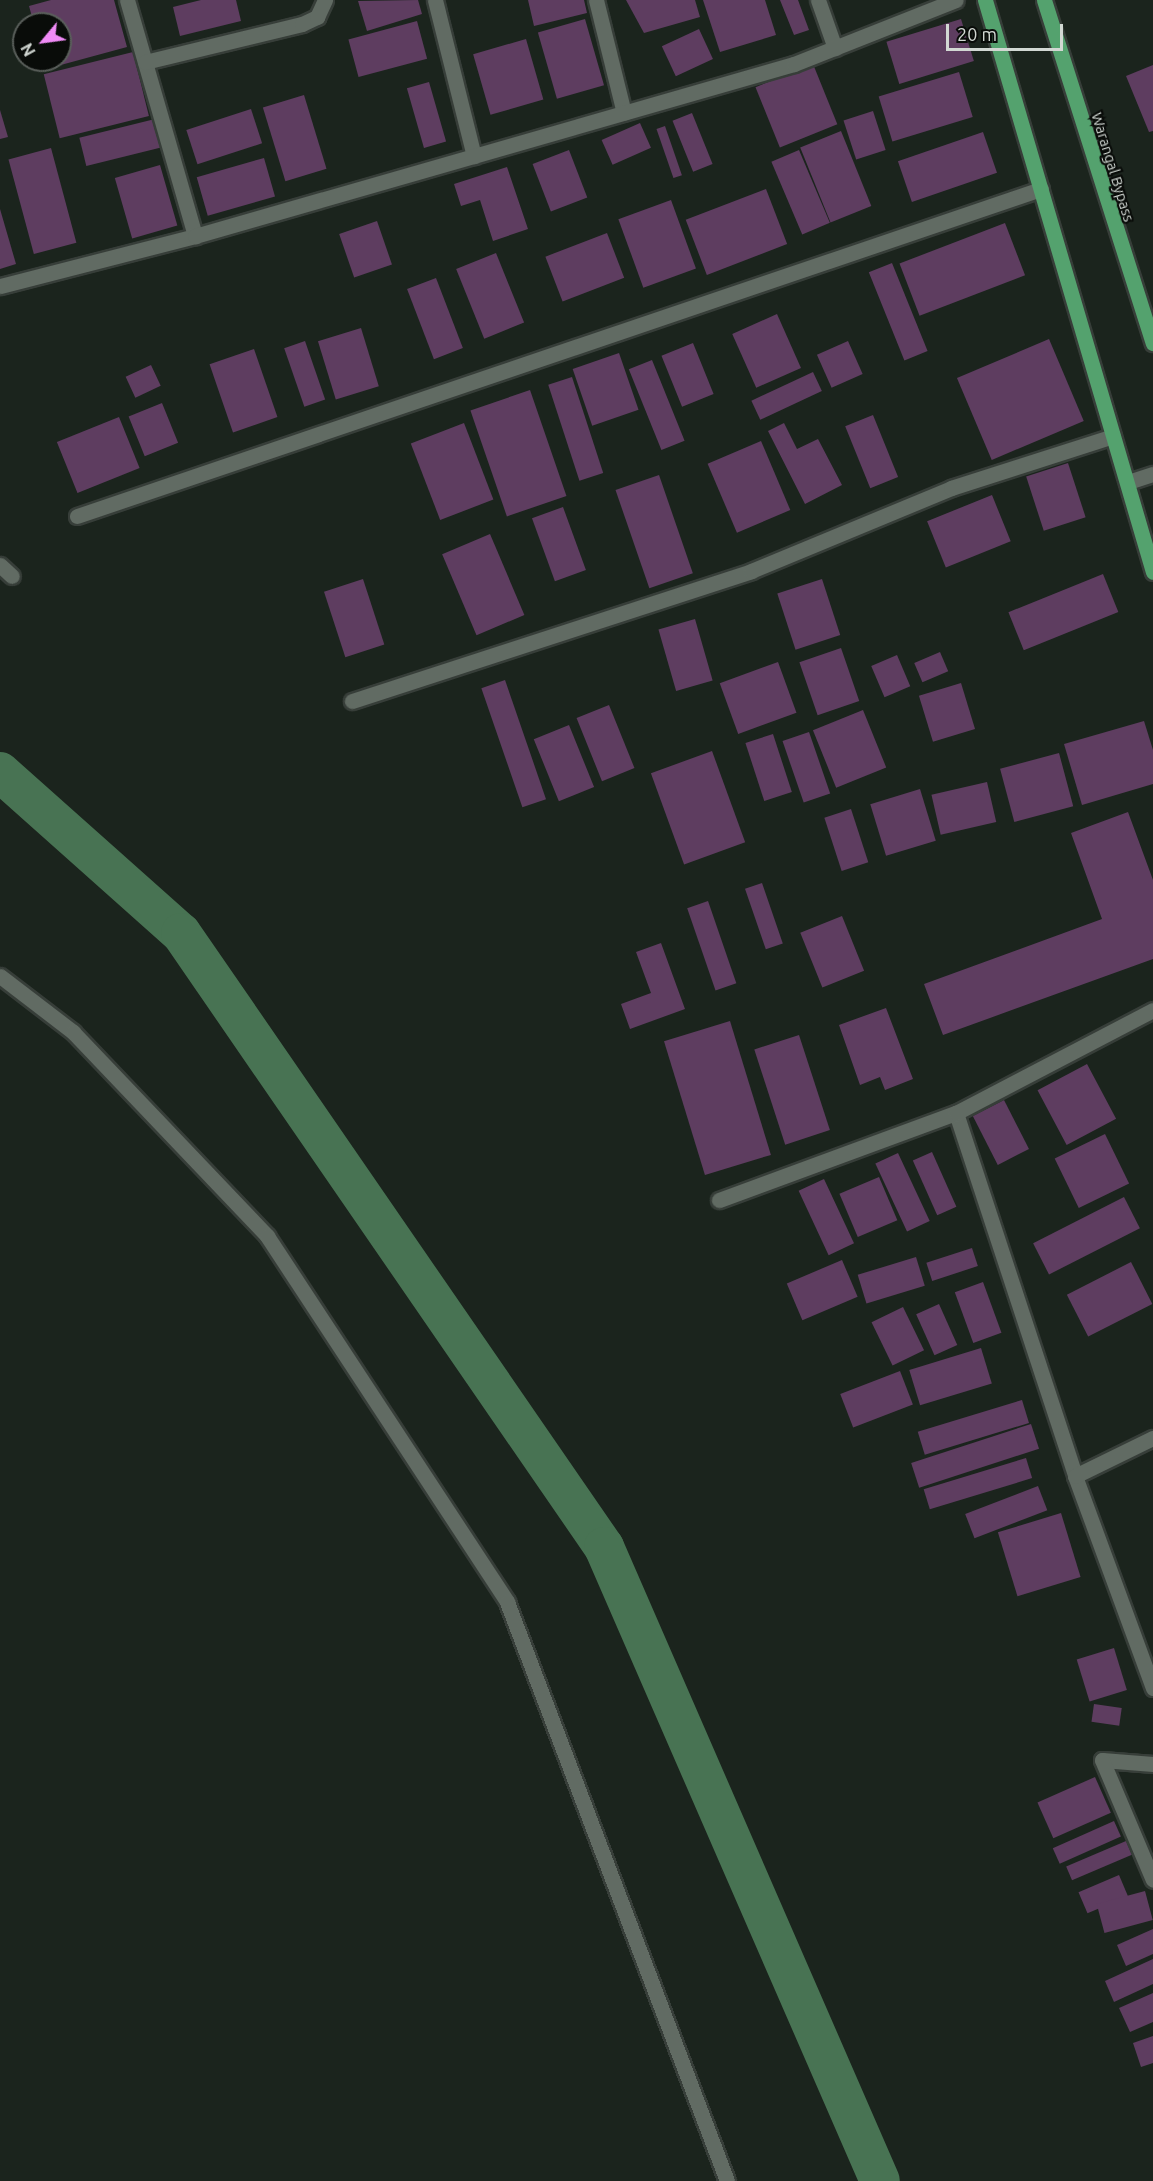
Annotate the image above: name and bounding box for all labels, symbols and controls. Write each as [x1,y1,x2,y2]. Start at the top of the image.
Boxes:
north arrow [12,12,72,72]
scale bar [949,12,1066,50]
text: 20 m [957,24,997,44]
text: N [17,40,39,59]
street label: Warangal Bypass [1088,110,1138,224]

